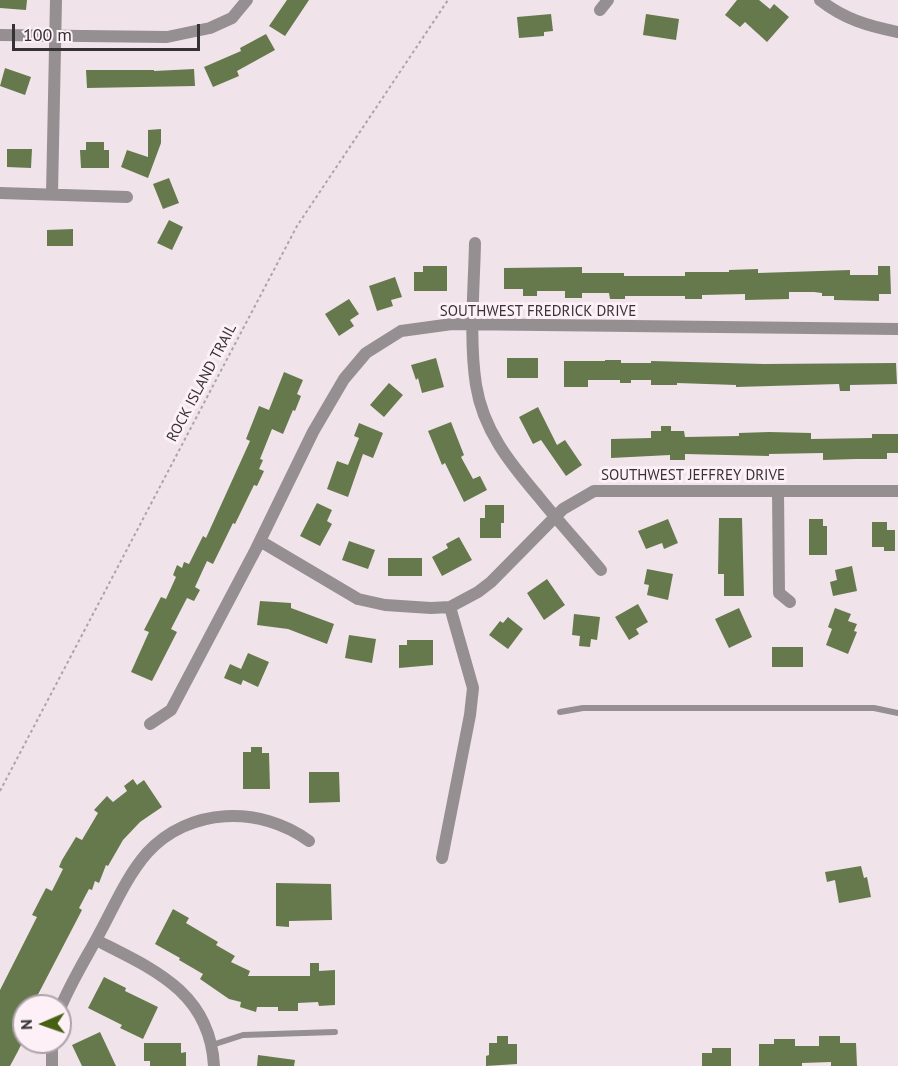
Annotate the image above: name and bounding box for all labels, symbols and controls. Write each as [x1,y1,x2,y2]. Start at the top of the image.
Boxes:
scale bar [15,12,202,50]
text: 100 m [23,23,72,46]
street label: SOUTHWEST FREDRICK DRIVE [440,303,636,321]
street label: ROCK ISLAND TRAIL [163,321,241,445]
street label: SOUTHWEST JEFFREY DRIVE [601,467,785,485]
north arrow [12,994,72,1054]
text: N [16,1019,36,1030]

